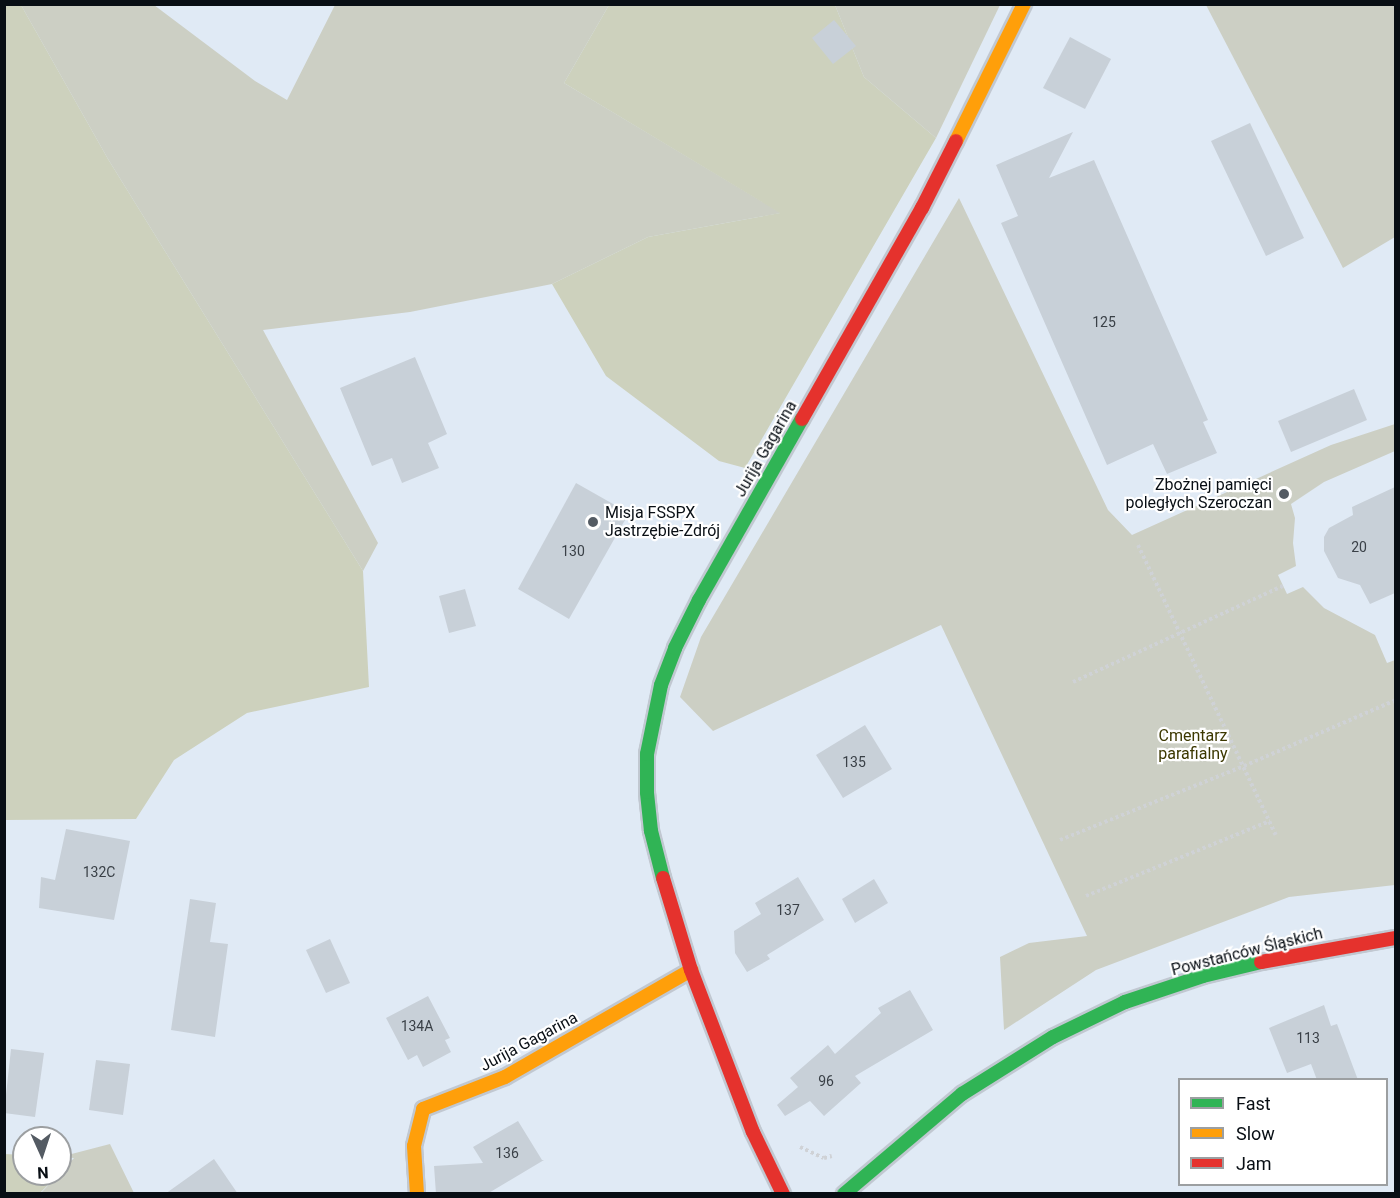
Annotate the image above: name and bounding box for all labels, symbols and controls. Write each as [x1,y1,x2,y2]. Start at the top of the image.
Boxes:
house number: 125 [1092,314,1116,330]
street label: Jurija Gagarina [731,398,801,500]
place label: Zbożnej pamięci poległych Szeroczan [1126,475,1272,513]
marker: Zbożnej pamięci poległych Szeroczan [1277,487,1291,501]
place label: Misja FSSPX Jastrzębie-Zdrój [605,503,720,541]
marker: Misja FSSPX Jastrzębie-Zdrój [586,515,600,529]
house number: 20 [1351,539,1367,555]
house number: 130 [561,543,585,559]
park label: Cmentarz parafialny [1158,726,1228,764]
house number: 135 [842,754,866,770]
house number: 132C [83,864,115,880]
house number: 137 [776,902,800,918]
street label: Powstańców Śląskich [1169,924,1325,980]
street label: Jurija Gagarina [477,1008,581,1076]
house number: 134A [401,1018,433,1034]
house number: 113 [1296,1030,1320,1046]
house number: 96 [818,1073,834,1089]
legend [1178,1078,1388,1186]
text: Fast [1236,1093,1271,1114]
text: Slow [1236,1123,1275,1144]
north arrow [12,1126,72,1186]
house number: 136 [495,1145,519,1161]
text: Jam [1236,1153,1272,1174]
text: N [37,1163,49,1182]

